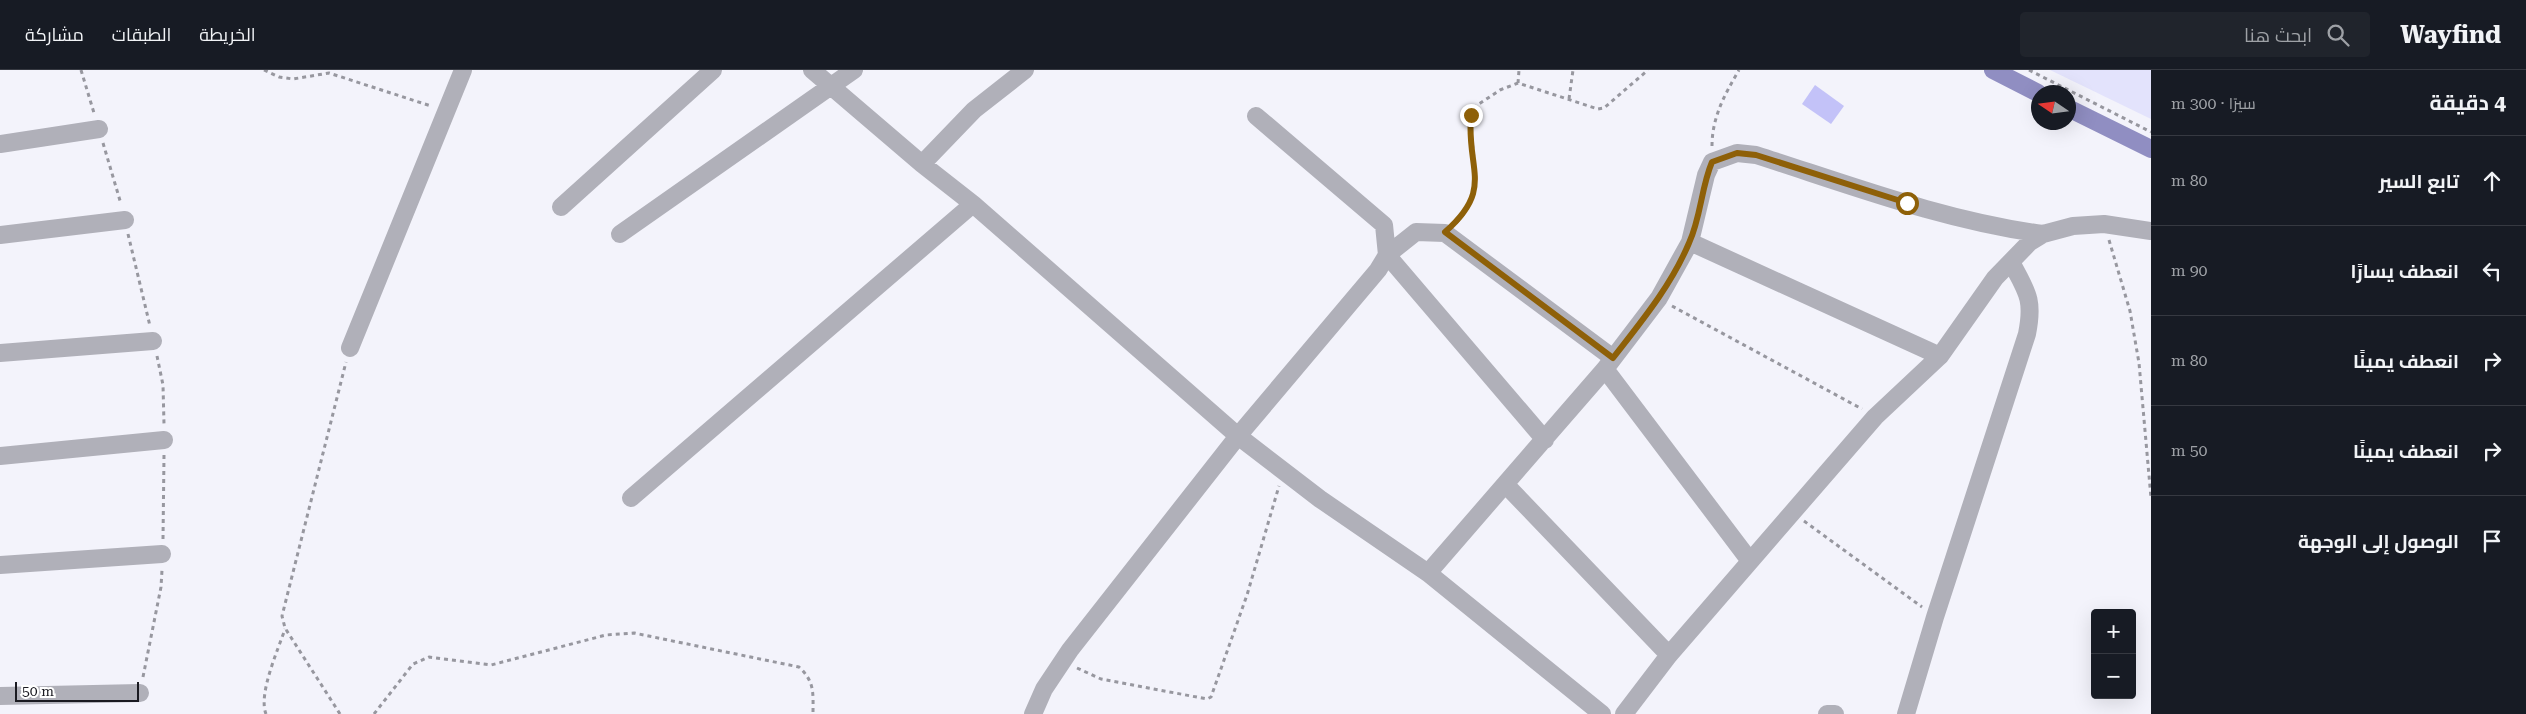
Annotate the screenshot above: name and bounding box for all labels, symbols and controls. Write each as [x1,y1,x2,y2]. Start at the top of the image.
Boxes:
search box [2020,12,2370,57]
icon: search [2324,21,2352,49]
text: Wayfind [2400,21,2501,49]
text: مشاركة [25,24,84,45]
text: الطبقات [112,24,171,45]
text: الخريطة [199,24,256,45]
text: ابحث هنا [2244,24,2312,47]
north arrow [2031,85,2076,130]
text: 4 دقيقة [2430,91,2506,115]
text: سيرًا · 300 m [2171,94,2256,113]
route end [1460,104,1483,127]
icon: ahead [2478,167,2506,195]
text: تابع السير [2379,170,2459,193]
text: 80 m [2171,171,2208,190]
route start [1896,192,1919,215]
icon: left [2478,257,2506,285]
text: انعطف يسارًا [2351,260,2459,283]
text: 90 m [2171,261,2208,280]
icon: right [2478,347,2506,375]
text: انعطف يمينًا [2353,350,2459,373]
text: 80 m [2171,351,2208,370]
icon: right [2478,437,2506,465]
text: انعطف يمينًا [2353,440,2459,463]
text: 50 m [2171,441,2208,460]
icon: arrive [2478,527,2506,555]
text: الوصول إلى الوجهة [2298,530,2459,553]
map controls [2091,609,2136,699]
button: + [2091,609,2136,654]
button: − [2091,654,2136,699]
scale bar [15,679,139,702]
text: 50 m [22,683,54,699]

